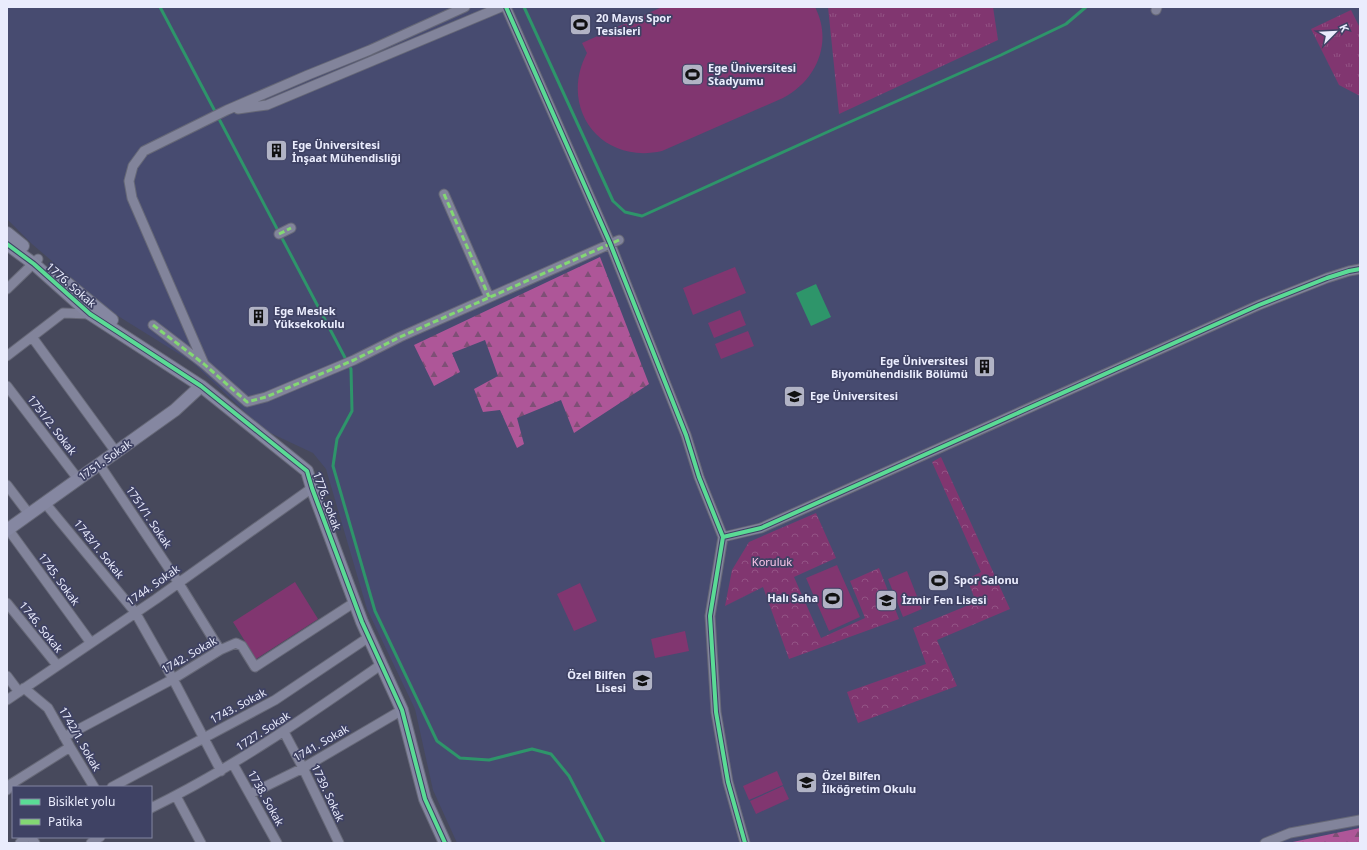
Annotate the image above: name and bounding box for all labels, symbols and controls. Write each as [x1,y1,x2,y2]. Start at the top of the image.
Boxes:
place label: 20 Mayıs Spor Tesisleri [596,10,671,38]
sports icon: 20 Mayıs Spor Tesisleri [567,11,593,37]
north arrow [1315,12,1355,52]
text: K [1336,21,1353,35]
place label: Ege Üniversitesi Stadyumu [708,60,796,88]
sports icon: Ege Üniversitesi Stadyumu [680,61,706,87]
place label: Ege Üniversitesi İnşaat Mühendisliği [292,137,401,165]
building icon: Ege Üniversitesi İnşaat Mühendisliği [263,138,289,164]
street label: 1776. Sokak [43,259,100,311]
place label: Ege Meslek Yüksekokulu [274,303,345,331]
building icon: Ege Meslek Yüksekokulu [246,304,272,330]
place label: Ege Üniversitesi Biyomühendislik Bölümü [831,353,968,381]
building icon: Ege Üniversitesi Biyomühendislik Bölümü [971,354,997,380]
school or university icon: Ege Üniversitesi [781,383,807,409]
place label: Ege Üniversitesi [810,388,898,403]
street label: 1751/2. Sokak [24,392,81,458]
street label: 1751. Sokak [75,436,134,483]
street label: 1776. Sokak [310,469,345,532]
street label: 1751/1. Sokak [123,483,176,551]
street label: 1743/1. Sokak [71,516,128,581]
street label: 1745. Sokak [35,549,84,608]
park label: Koruluk [752,554,792,569]
street label: 1744. Sokak [123,561,182,608]
sports icon: Spor Salonu [926,567,952,593]
place label: Spor Salonu [954,572,1019,587]
sports icon: Halı Saha [820,585,846,611]
school or university icon: İzmir Fen Lisesi [873,587,899,613]
place label: Halı Saha [767,590,818,605]
place label: İzmir Fen Lisesi [902,592,986,607]
street label: 1746. Sokak [16,598,67,655]
street label: 1742. Sokak [158,633,219,676]
place label: Özel Bilfen Lisesi [567,667,626,695]
school or university icon: Özel Bilfen Lisesi [629,668,655,694]
street label: 1743. Sokak [207,684,269,727]
street label: 1742/1. Sokak [56,704,105,774]
street label: 1727. Sokak [233,707,293,754]
street label: 1741. Sokak [290,721,351,764]
street label: 1739. Sokak [309,762,348,824]
street label: 1738. Sokak [245,767,288,828]
place label: Özel Bilfen İlköğretim Okulu [822,768,916,796]
school or university icon: Özel Bilfen İlköğretim Okulu [793,769,819,795]
legend [12,786,152,838]
text: Bisiklet yolu [48,793,115,810]
text: Patika [48,813,83,830]

